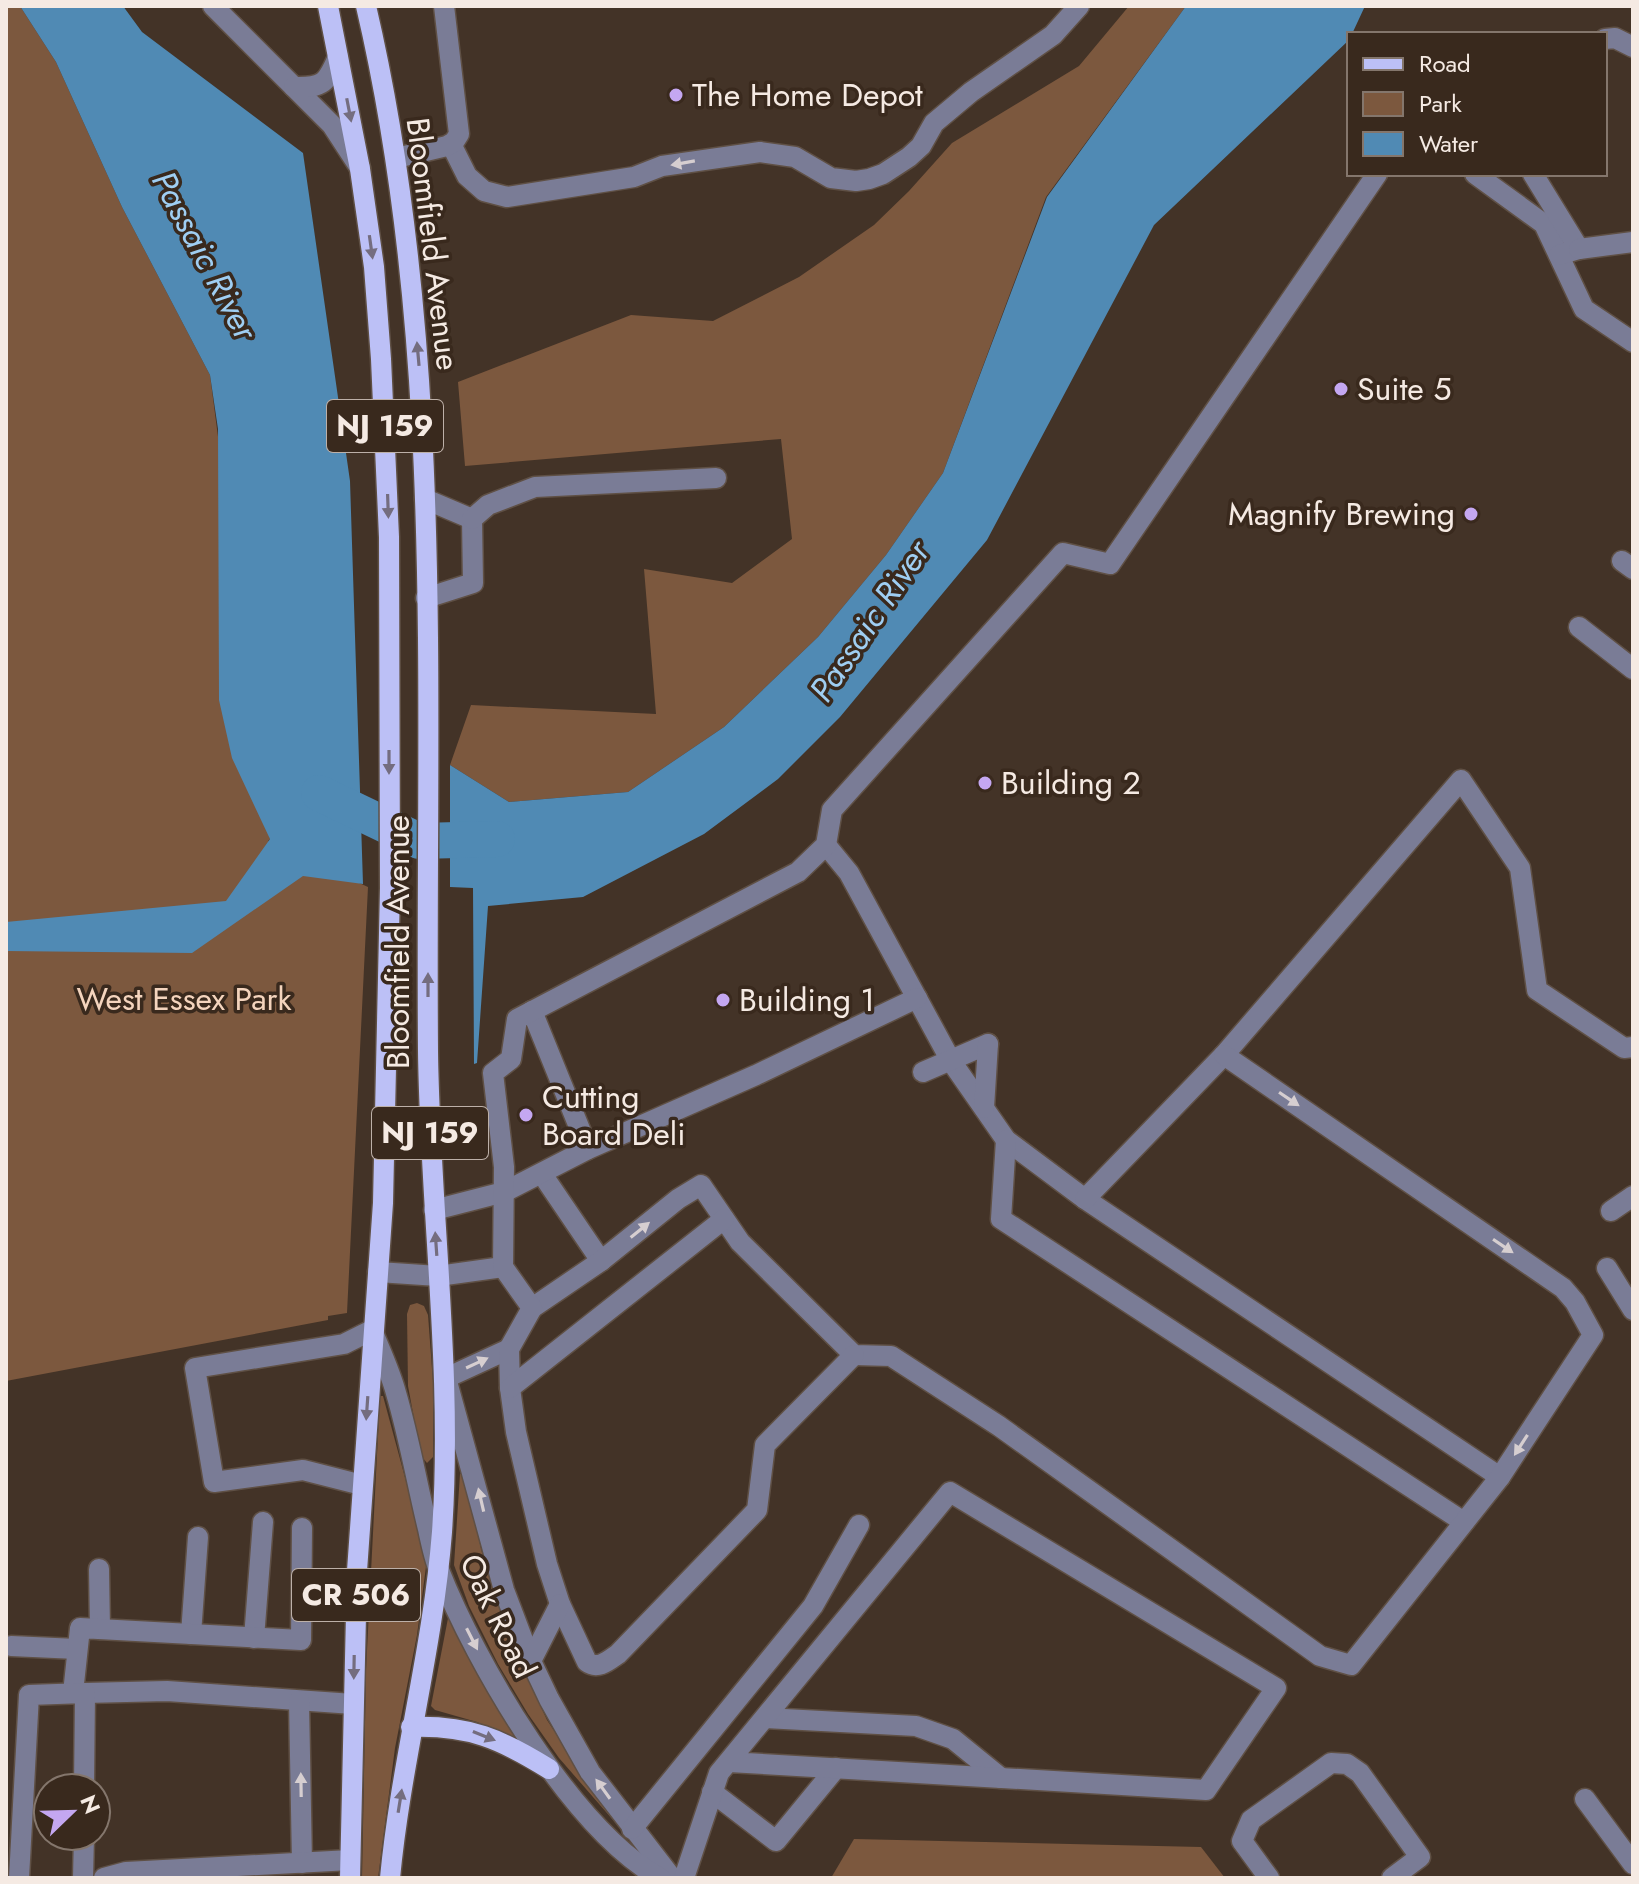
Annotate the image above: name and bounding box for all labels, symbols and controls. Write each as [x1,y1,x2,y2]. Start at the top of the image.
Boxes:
legend [1347,32,1607,176]
text: Road [1419,46,1471,81]
place label: The Home Depot [692,72,923,118]
marker: The Home Depot [667,86,685,104]
text: Park [1419,86,1462,121]
one-way arrow [343,98,355,123]
street label: Bloomfield Avenue [395,115,471,373]
text: Water [1419,126,1479,161]
one-way arrow [670,157,695,169]
water label: Passaic River [139,162,270,350]
one-way arrow [365,235,378,260]
one-way arrow [411,341,424,366]
place label: Suite 5 [1357,366,1451,412]
marker: Suite 5 [1332,380,1350,398]
road number: NJ 159 [327,400,443,452]
place label: Magnify Brewing [1228,491,1455,537]
one-way arrow [382,494,395,519]
marker: Magnify Brewing [1462,505,1480,523]
water label: Passaic River [797,529,942,712]
one-way arrow [383,750,395,775]
place label: Building 2 [1001,760,1141,806]
marker: Building 2 [976,774,994,792]
street label: Bloomfield Avenue [375,815,421,1069]
one-way arrow [422,972,434,997]
park label: West Essex Park [76,976,293,1022]
place label: Building 1 [739,977,875,1023]
marker: Building 1 [714,991,732,1009]
place label: Cutting Board Deli [542,1074,685,1157]
one-way arrow [1278,1091,1299,1106]
marker: Cutting Board Deli [517,1106,535,1124]
road number: NJ 159 [372,1107,488,1159]
one-way arrow [630,1222,650,1239]
one-way arrow [429,1231,442,1256]
one-way arrow [1493,1238,1514,1253]
one-way arrow [466,1356,489,1370]
one-way arrow [360,1396,373,1421]
one-way arrow [1513,1434,1528,1455]
one-way arrow [474,1487,487,1512]
street label: Oak Road [448,1546,548,1686]
road number: CR 506 [292,1569,420,1621]
one-way arrow [466,1628,479,1651]
one-way arrow [348,1655,360,1680]
one-way arrow [472,1729,496,1742]
north arrow [32,1772,112,1852]
one-way arrow [294,1772,307,1797]
one-way arrow [595,1778,611,1799]
one-way arrow [394,1788,407,1813]
text: N [72,1790,109,1818]

